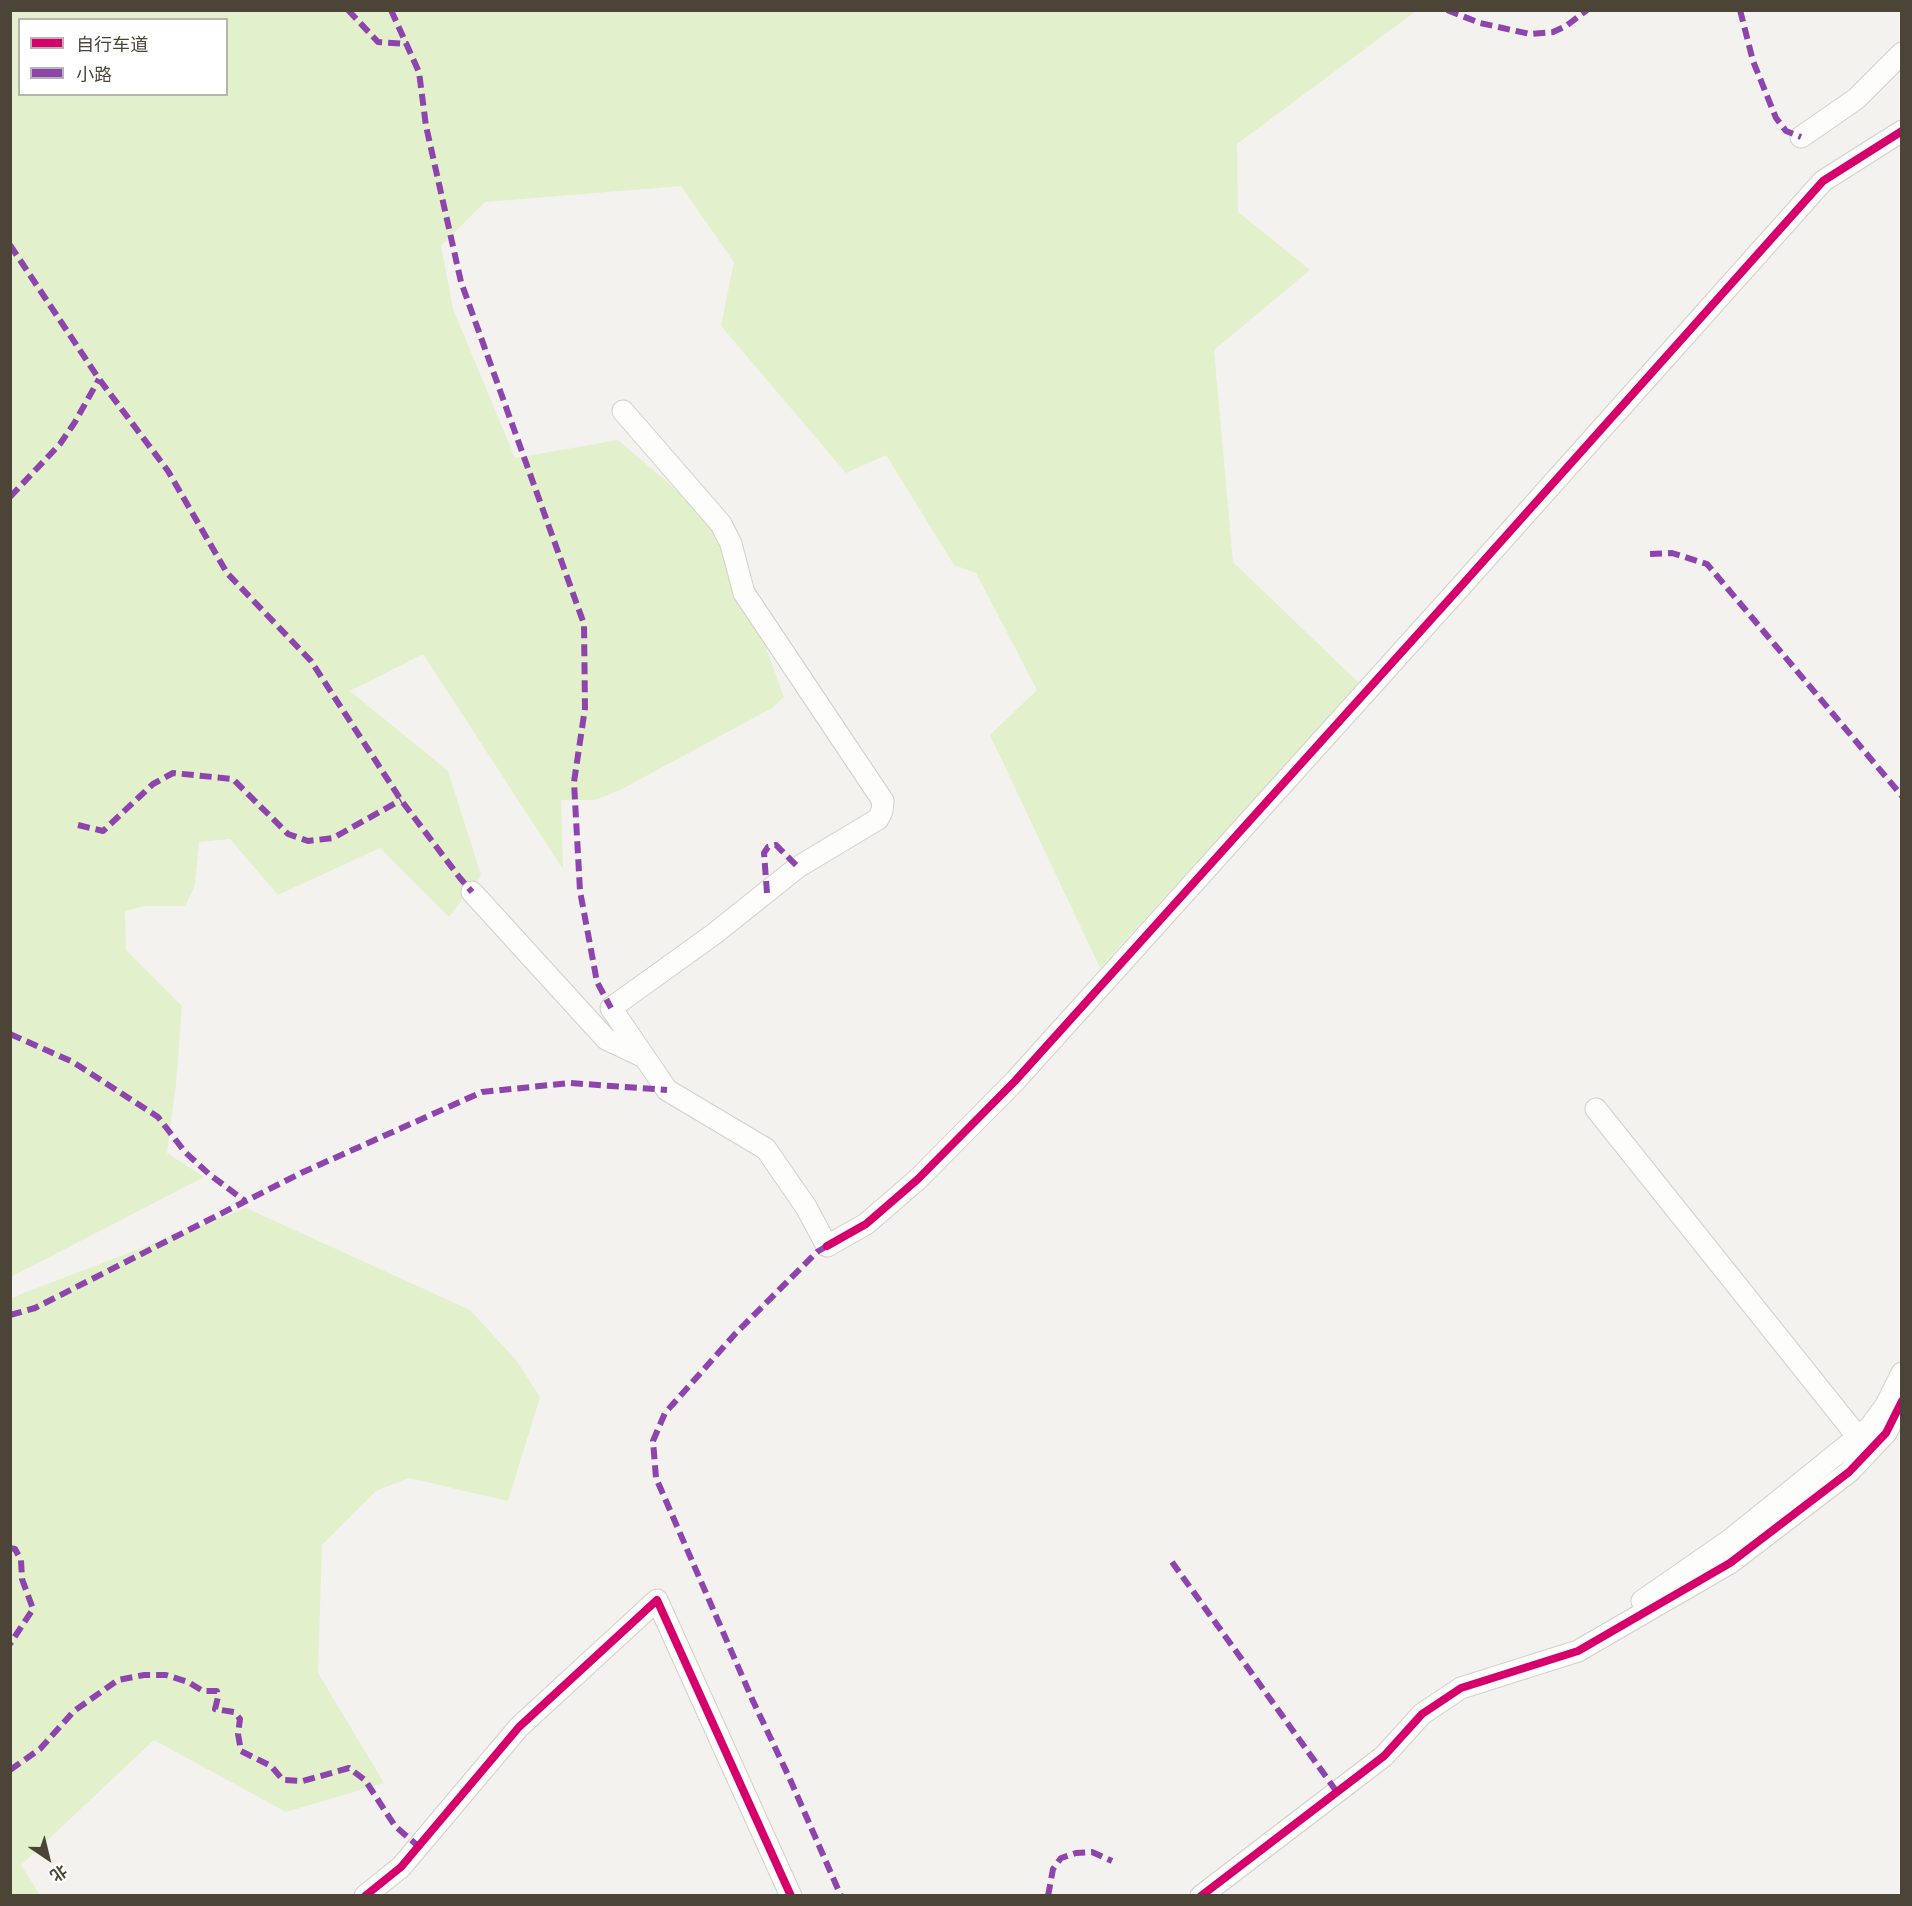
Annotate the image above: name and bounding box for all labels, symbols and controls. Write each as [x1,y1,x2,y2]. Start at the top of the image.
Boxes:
legend [18,18,228,96]
text: 自行车道 [76,34,148,56]
text: 小路 [76,64,112,86]
north arrow [18,1828,78,1888]
text: 北 [47,1861,71,1886]

